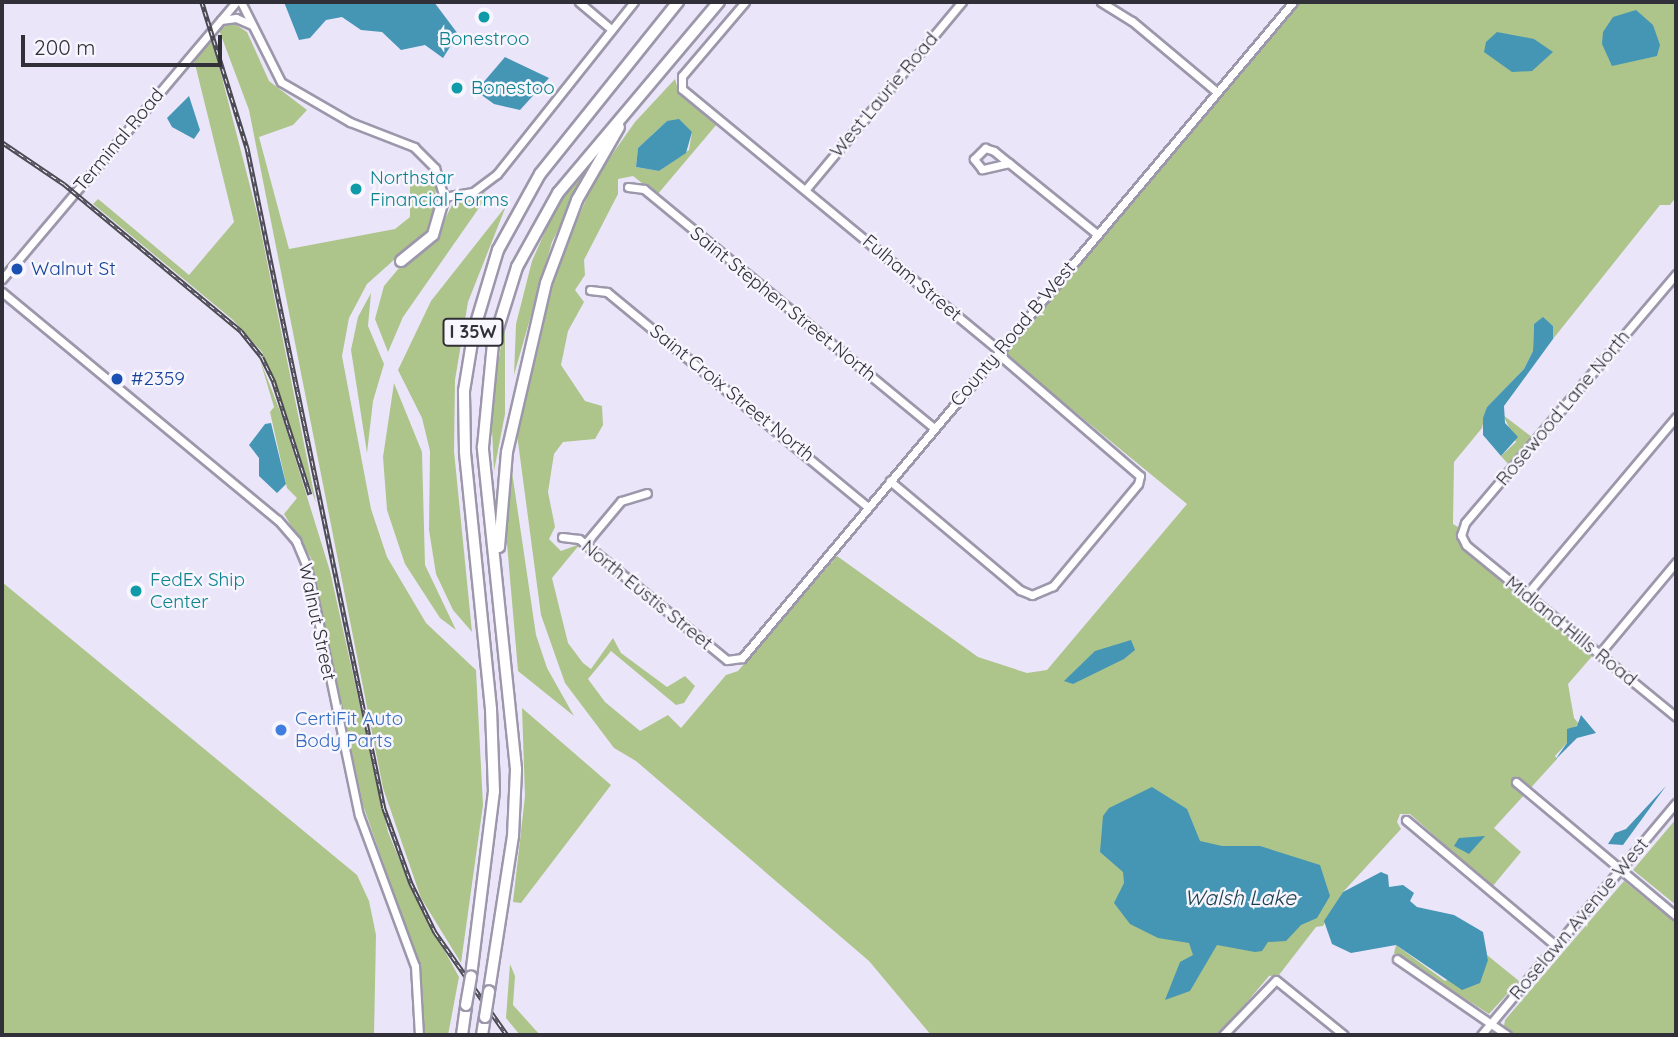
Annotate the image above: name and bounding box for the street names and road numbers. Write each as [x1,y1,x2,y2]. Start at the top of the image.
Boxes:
street label: West Laurie Road [825,28,943,162]
street label: Terminal Road [69,84,169,196]
street label: Saint Stephen Street North [685,222,881,386]
street label: Fulham Street [858,230,966,326]
street label: County Road B West [946,257,1080,411]
road number: I 35W [442,318,504,346]
street label: Saint Croix Street North [645,320,819,466]
street label: Rosewood Lane North [1491,326,1635,490]
street label: North Eustis Street [577,535,717,655]
street label: Walnut Street [293,561,341,683]
street label: Midland Hills Road [1501,571,1641,691]
street label: Roselawn Avenue West [1505,833,1653,1005]

